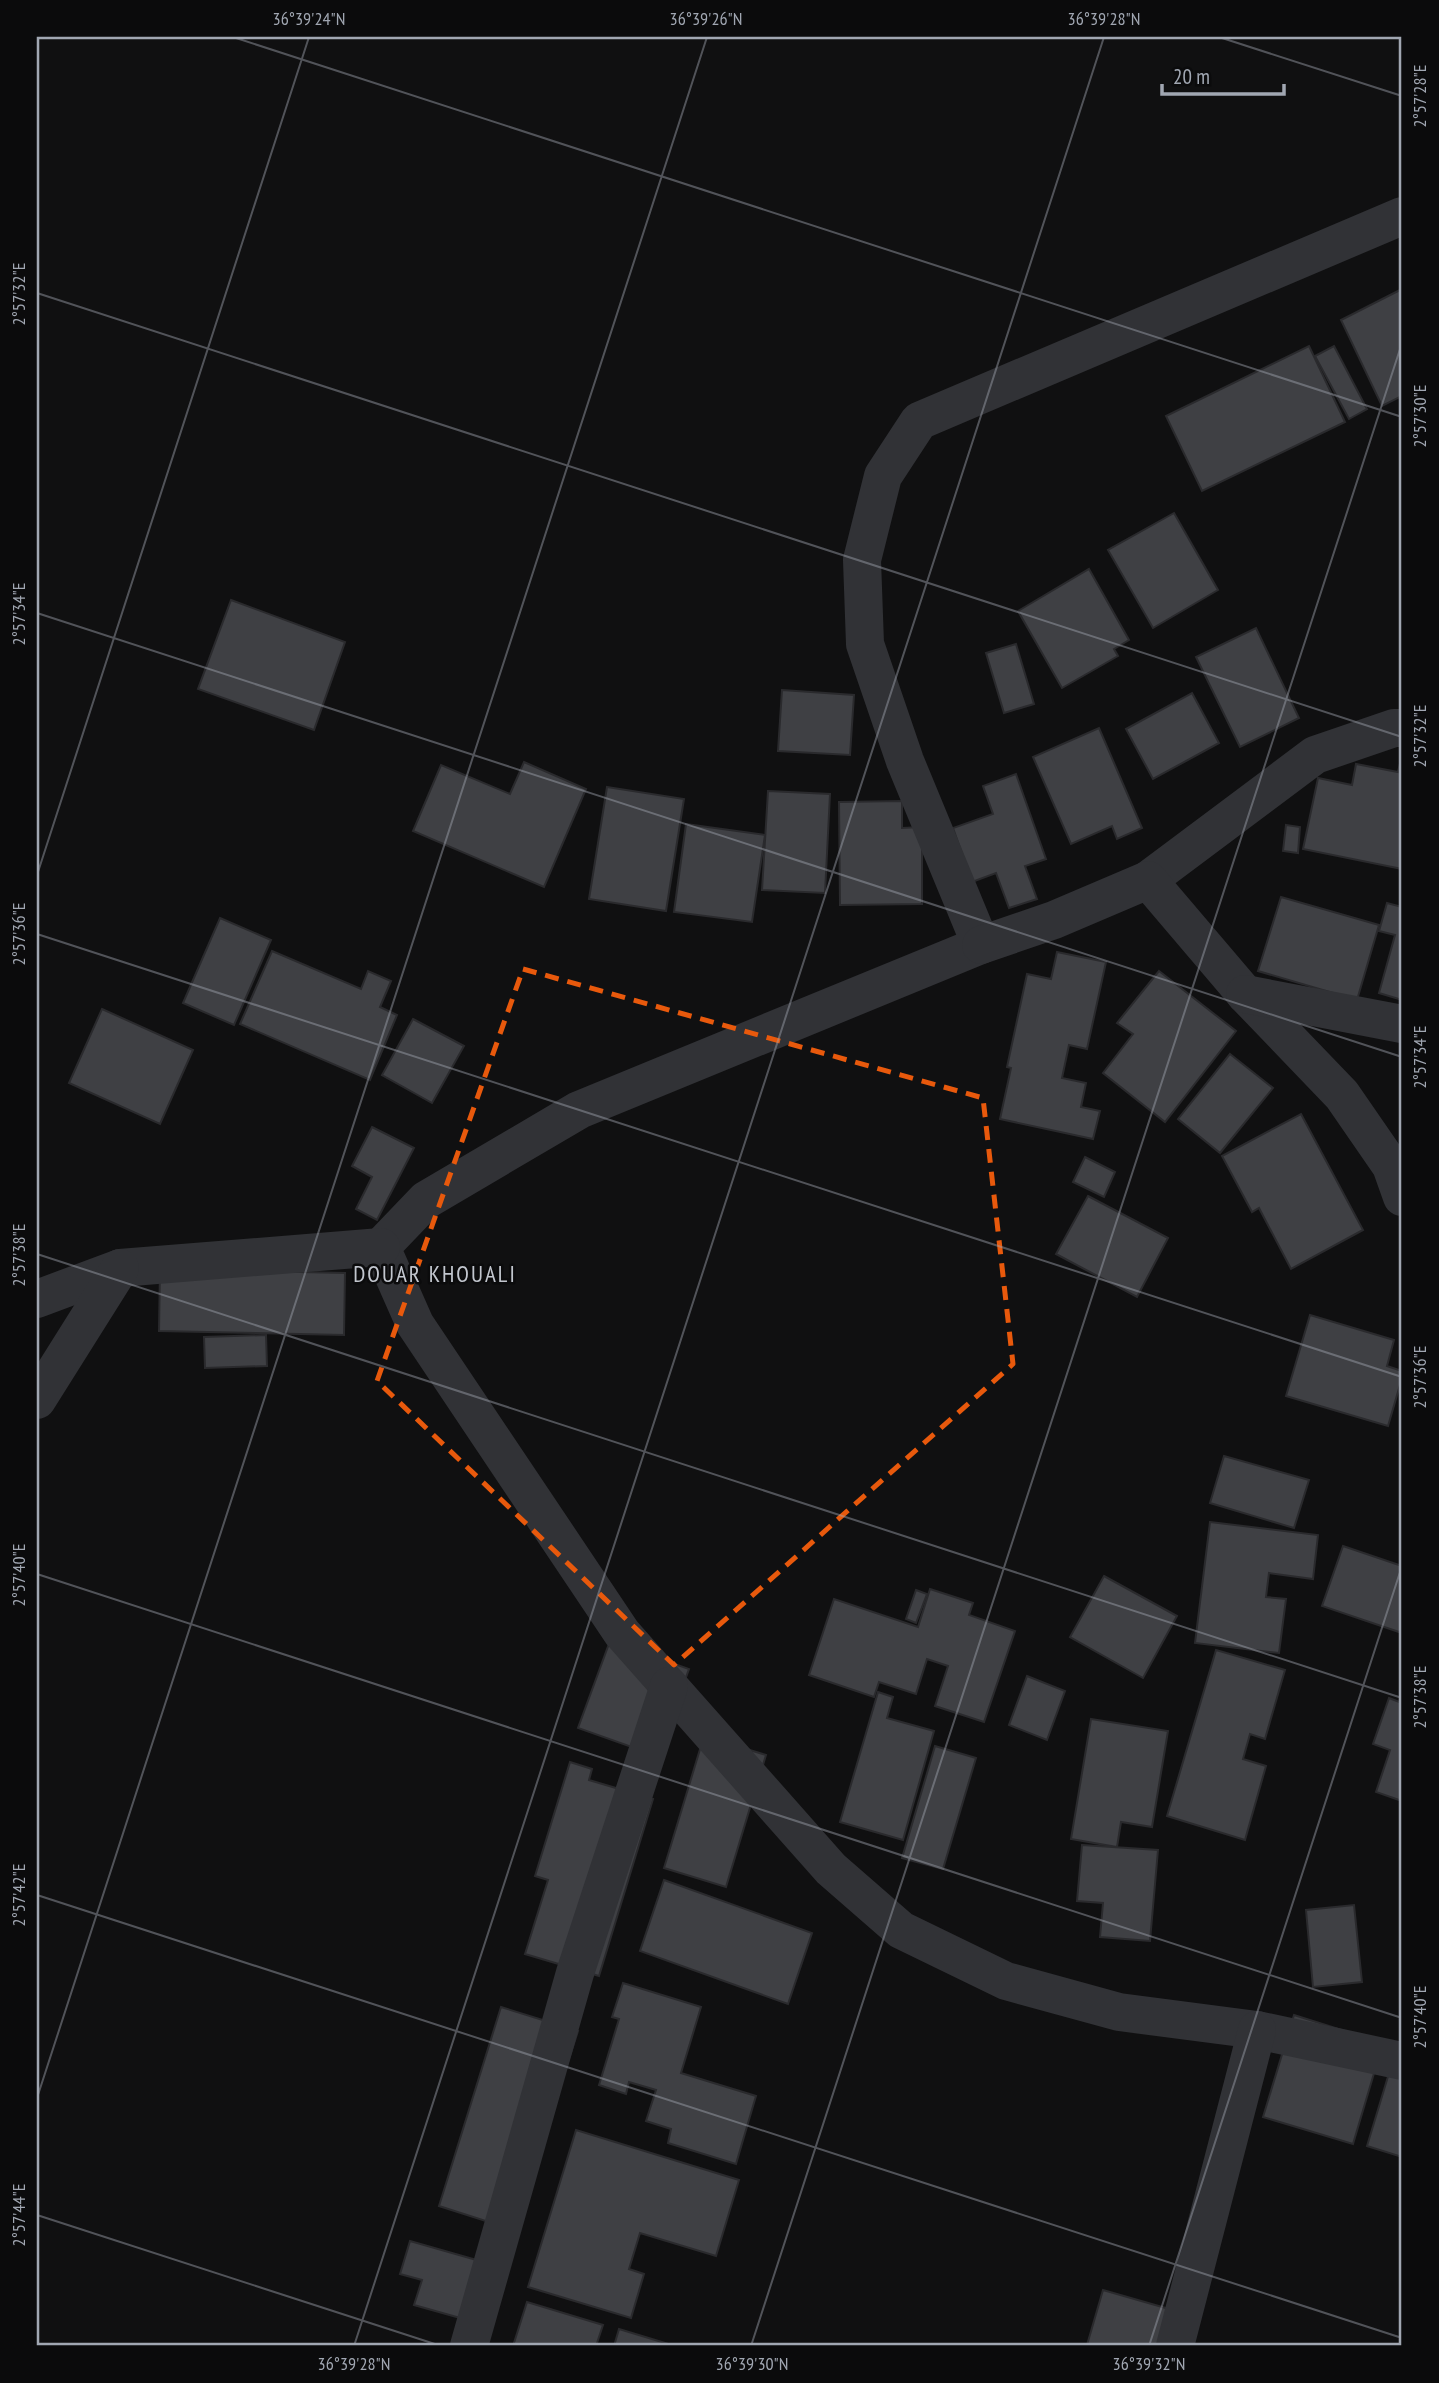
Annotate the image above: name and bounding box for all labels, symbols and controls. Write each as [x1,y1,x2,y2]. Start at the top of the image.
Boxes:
text: 36°39'24"N [273,7,345,30]
text: 36°39'26"N [670,7,742,30]
text: 36°39'28"N [1068,7,1140,30]
scale bar [1162,52,1285,96]
text: 20 m [1173,63,1210,90]
text: 2°57'28"E [1408,65,1431,127]
text: 2°57'32"E [7,263,30,325]
text: 2°57'30"E [1408,385,1431,447]
text: 2°57'34"E [7,583,30,645]
text: 2°57'32"E [1408,705,1431,767]
text: 2°57'36"E [7,903,30,965]
text: 2°57'34"E [1408,1026,1431,1088]
text: 2°57'38"E [7,1224,30,1286]
district label: DOUAR KHOUALI [353,1259,517,1288]
text: 2°57'36"E [1408,1346,1431,1408]
text: 2°57'40"E [7,1544,30,1606]
text: 2°57'38"E [1408,1666,1431,1728]
text: 2°57'42"E [7,1864,30,1926]
text: 2°57'40"E [1408,1986,1431,2048]
text: 2°57'44"E [7,2184,30,2246]
text: 36°39'28"N [318,2352,390,2375]
text: 36°39'30"N [716,2352,788,2375]
text: 36°39'32"N [1113,2352,1185,2375]

